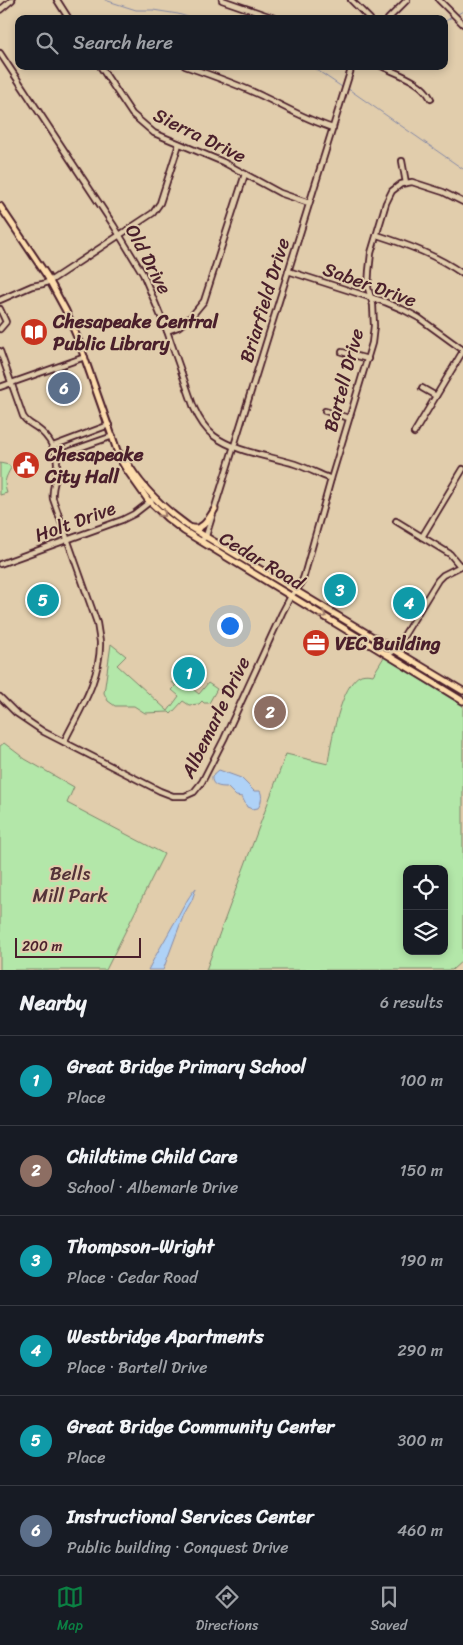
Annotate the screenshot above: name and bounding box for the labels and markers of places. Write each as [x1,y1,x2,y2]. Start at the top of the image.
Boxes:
place label: Chesapeake Central Public Library [52,305,220,360]
library icon: Chesapeake Central Public Library [19,317,49,347]
pin: 6 [48,369,80,407]
place label: Chesapeake City Hall [44,438,144,493]
public building icon: Chesapeake City Hall [11,450,41,480]
pin: 3 [324,571,356,609]
pin: 5 [27,581,59,619]
pin: 4 [393,584,425,622]
place label: VEC Building [335,627,441,660]
office icon: VEC Building [301,628,331,658]
pin: 1 [173,654,205,692]
pin: 2 [254,693,286,731]

